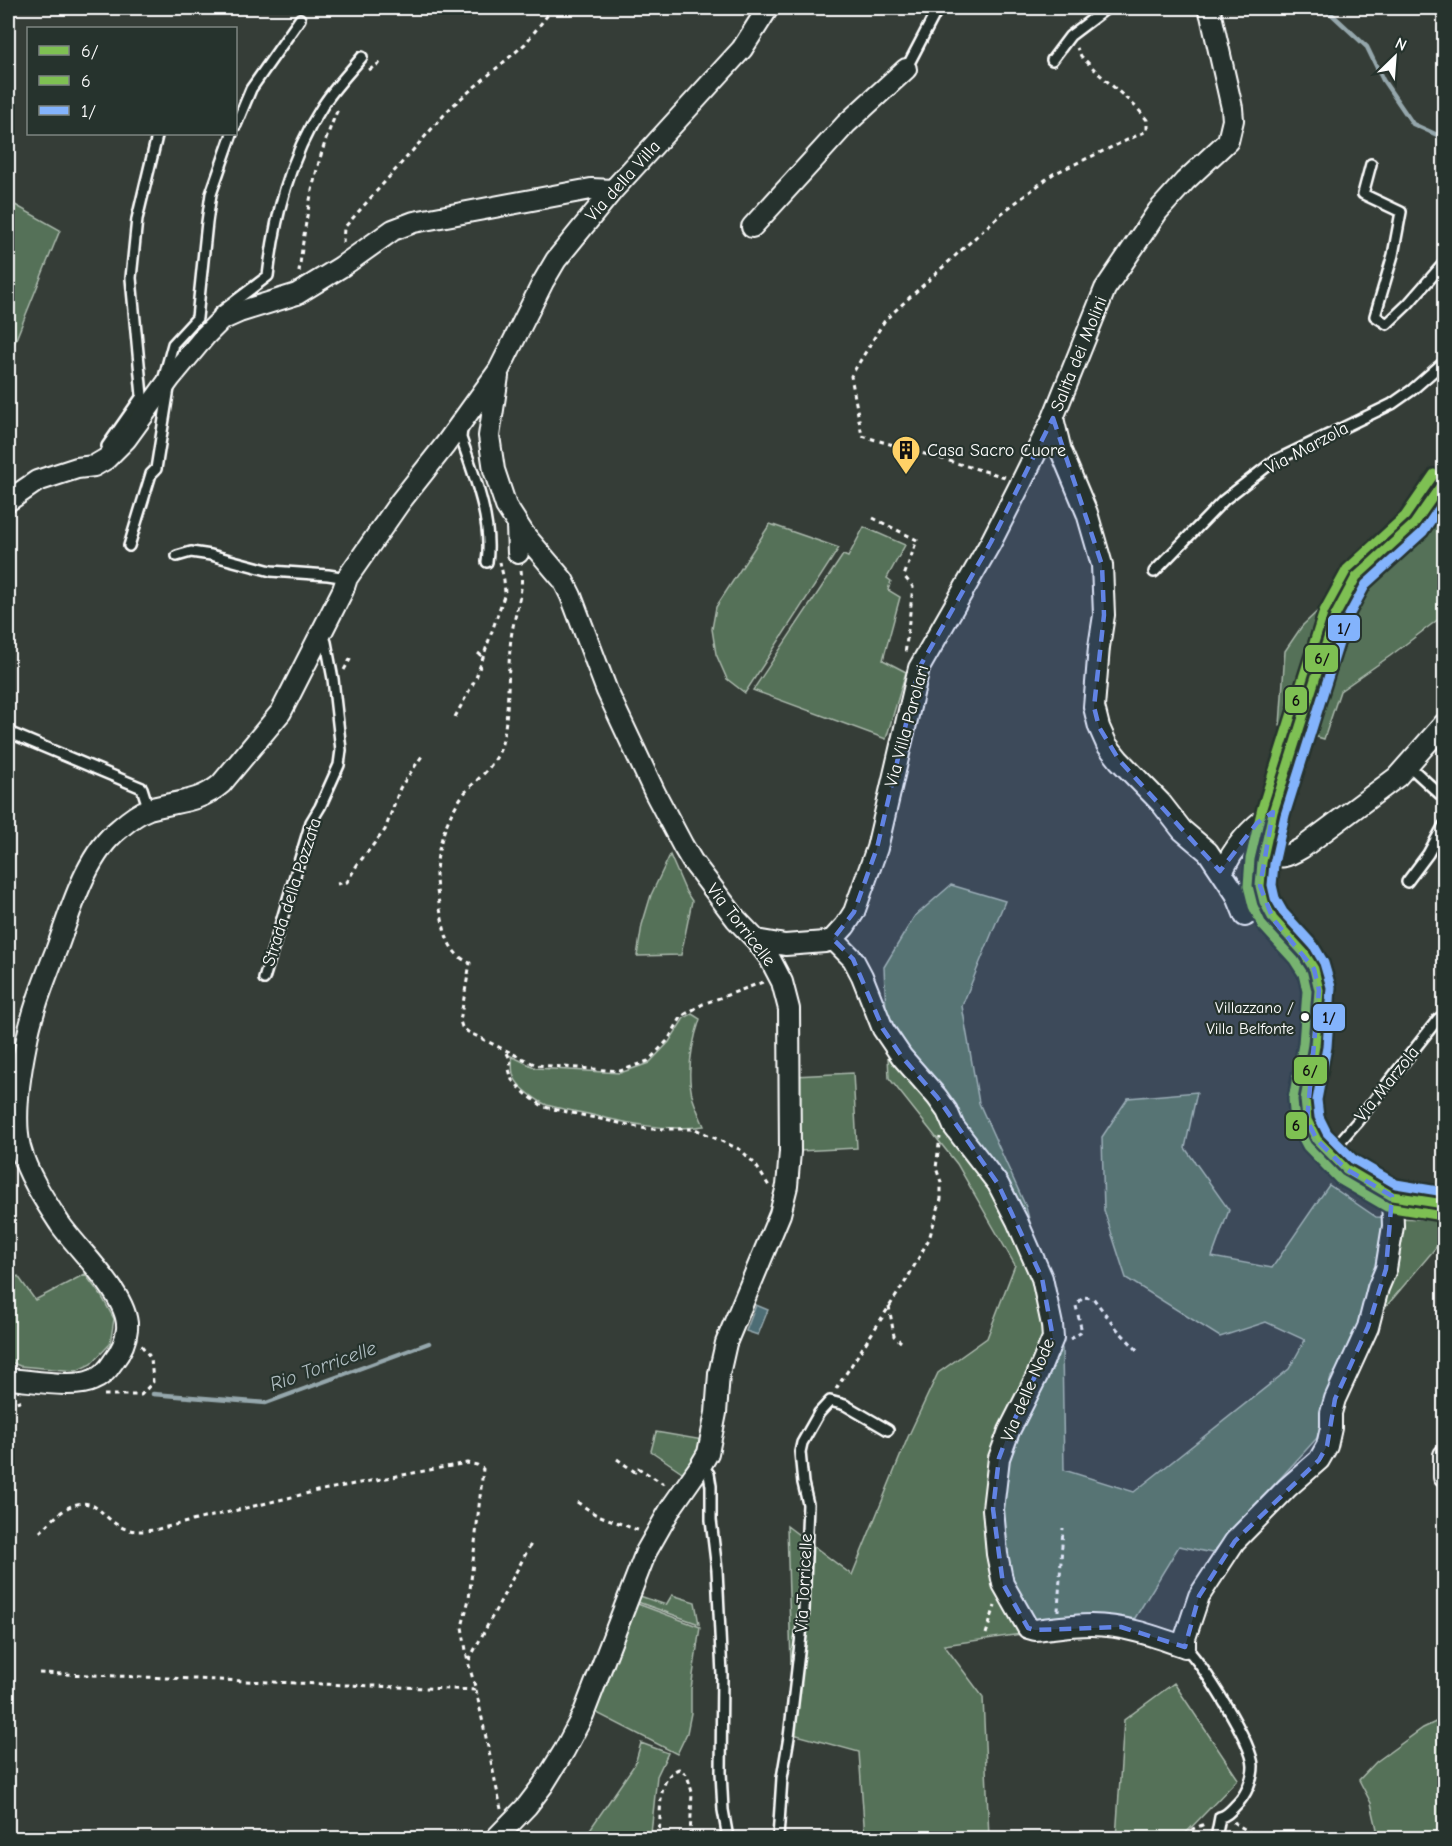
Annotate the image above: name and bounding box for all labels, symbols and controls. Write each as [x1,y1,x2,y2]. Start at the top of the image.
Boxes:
legend [27,27,237,135]
north arrow [1365,27,1425,87]
text: N [1392,34,1409,55]
text: 6/ [81,41,99,62]
text: 6 [81,71,91,92]
text: 1/ [81,101,96,122]
street label: Via della Villa [581,136,665,226]
street label: Salita dei Molini [1046,293,1112,415]
street label: Via Marzola [1262,417,1352,479]
building icon: Casa Sacro Cuore [890,434,922,476]
place label: Casa Sacro Cuore [927,440,1066,461]
line badge: 1/ [1327,614,1361,642]
text: 1/ [1337,620,1351,638]
line badge: 6/ [1304,644,1339,673]
text: 6/ [1314,650,1330,668]
street label: Via Villa Parolari [881,663,933,789]
line badge: 6 [1284,686,1308,714]
text: 6 [1292,692,1300,710]
street label: Strada della Pozzata [258,815,326,969]
street label: Via Torricelle [702,879,780,971]
place label: Villazzano / Villa Belfonte [1206,999,1294,1038]
line badge: 1/ [1312,1003,1346,1032]
text: 1/ [1322,1009,1336,1027]
marker: Villazzano / Villa Belfonte [1299,1011,1311,1023]
street label: Via Marzola [1350,1042,1424,1126]
line badge: 6/ [1293,1056,1328,1085]
text: 6/ [1302,1062,1318,1080]
line badge: 6 [1285,1111,1308,1140]
text: 6 [1292,1117,1300,1135]
street label: Via delle Node [997,1335,1059,1445]
water label: Rio Torricelle [266,1336,380,1396]
street label: Via Torricelle [791,1533,817,1633]

